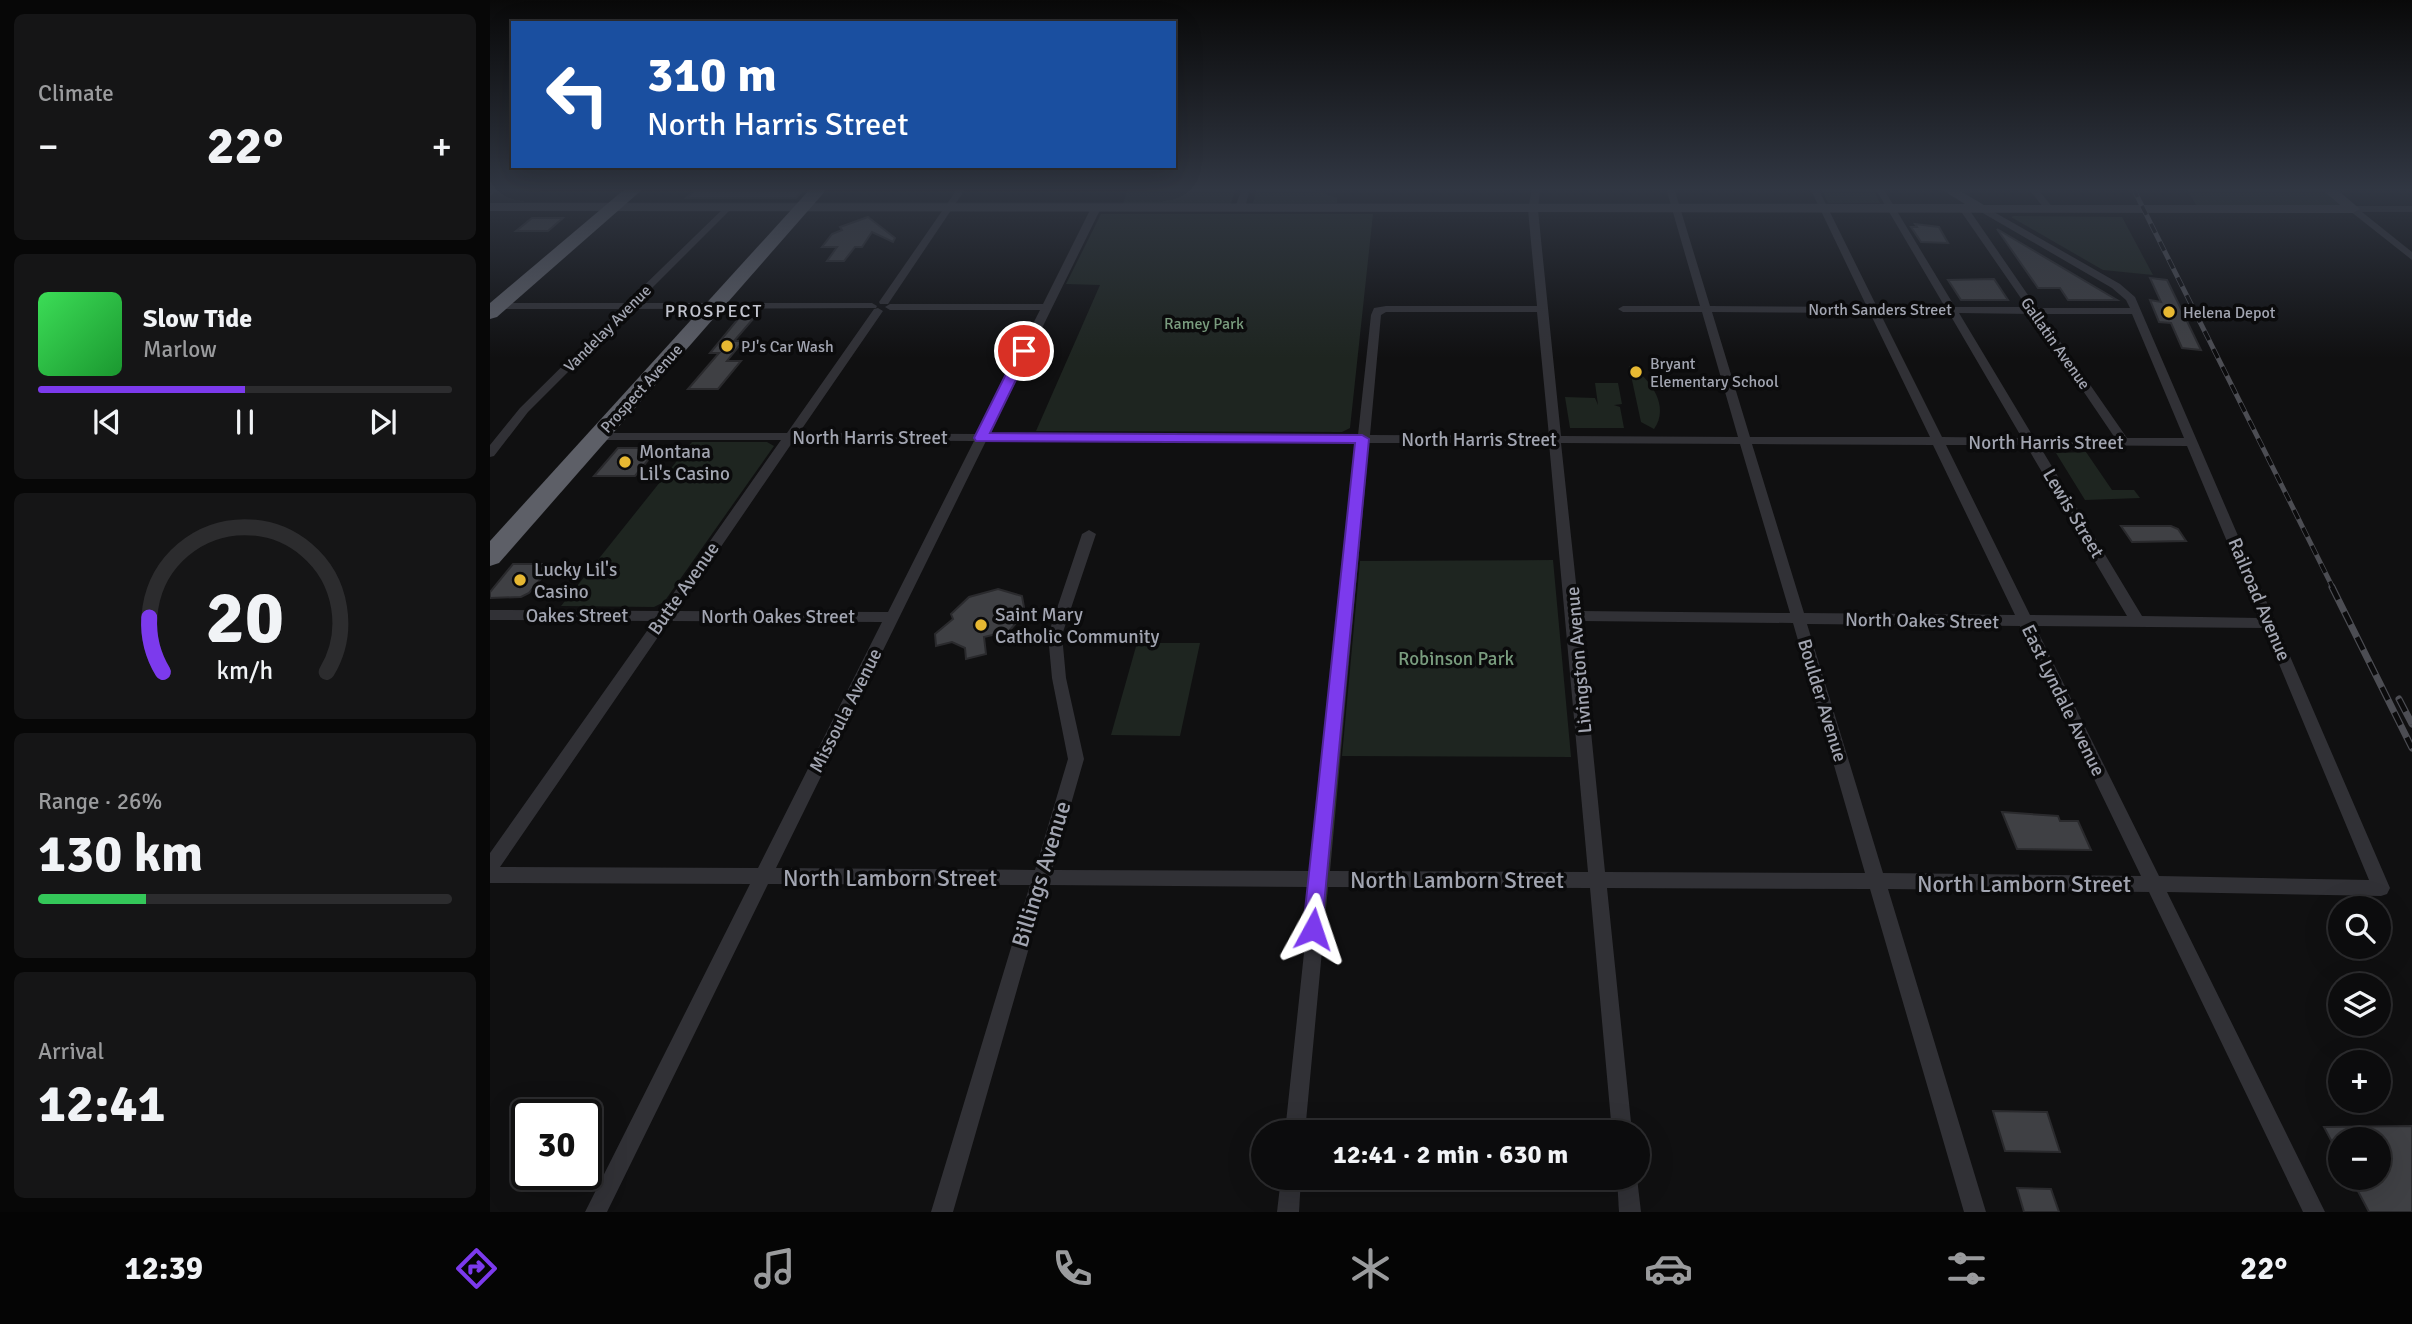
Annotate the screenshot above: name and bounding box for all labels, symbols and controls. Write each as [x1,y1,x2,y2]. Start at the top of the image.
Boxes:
text: 310 m [647,45,777,105]
icon: left [532,49,623,140]
text: Climate [38,79,114,108]
text: North Harris Street [647,105,909,144]
text: 22° [207,114,283,178]
text: − [38,123,59,170]
text: + [431,123,452,170]
street label: Vandelay Avenue [560,281,656,377]
street label: Gallatin Avenue [2016,294,2094,394]
district label: PROSPECT [665,300,763,322]
street label: North Sanders Street [1808,300,1952,320]
text: Slow Tide [143,303,252,335]
place label: Helena Depot [2183,303,2276,323]
marker: Helena Depot [2161,304,2177,320]
park label: Ramey Park [1164,314,1244,334]
pin [994,321,1054,381]
icon: arrive [1005,332,1043,370]
text: Marlow [143,335,217,364]
place label: PJ's Car Wash [741,337,834,357]
marker: PJ's Car Wash [719,338,735,354]
street label: Prospect Avenue [597,340,687,437]
place label: Bryant Elementary School [1650,354,1779,392]
marker: Bryant Elementary School [1628,364,1644,380]
icon: previous [88,403,126,441]
icon: pause [226,403,264,441]
icon: next [364,403,402,441]
street label: North Harris Street [792,426,948,450]
street label: North Harris Street [1401,428,1557,452]
street label: North Harris Street [1968,431,2124,455]
place label: Montana Lil's Casino [639,440,730,486]
marker: Montana Lil's Casino [617,454,633,470]
street label: Lewis Street [2037,465,2109,563]
street label: Railroad Avenue [2222,534,2296,665]
street label: Butte Avenue [643,537,725,640]
place label: Lucky Lil's Casino [534,558,617,604]
marker: Lucky Lil's Casino [512,572,528,588]
text: 20 [206,574,284,663]
street label: Livingston Avenue [1561,586,1597,734]
place label: Saint Mary Catholic Community [995,603,1159,649]
street label: Oakes Street [526,604,629,628]
street label: North Oakes Street [701,605,855,629]
street label: North Oakes Street [1845,608,1999,634]
marker: Saint Mary Catholic Community [973,617,989,633]
street label: East Lyndale Avenue [2016,621,2110,780]
street label: Boulder Avenue [1792,636,1852,765]
street label: Missoula Avenue [804,644,888,777]
park label: Robinson Park [1398,647,1514,671]
text: km/h [217,655,273,686]
text: Range · 26% [38,787,162,816]
street label: Billings Avenue [1005,798,1077,951]
text: 130 km [38,822,203,886]
street label: North Lamborn Street [783,864,997,893]
street label: North Lamborn Street [1350,866,1564,895]
street label: North Lamborn Street [1917,870,2131,899]
position arrow [1276,892,1350,966]
map controls [2328,896,2391,1190]
button: search [2328,896,2391,959]
button: layers [2328,973,2391,1036]
text: Arrival [38,1037,104,1066]
button: + [2328,1050,2391,1113]
text: 12:41 [38,1072,166,1136]
speed limit sign: 30 [511,1099,602,1190]
button: − [2328,1127,2391,1190]
text: 12:41 · 2 min · 630 m [1333,1139,1568,1171]
icon: directions [452,1244,501,1293]
icon: music [750,1244,799,1293]
icon: phone [1048,1244,1097,1293]
icon: climate [1346,1244,1395,1293]
icon: car [1644,1244,1693,1293]
icon: filters [1942,1244,1991,1293]
text: 12:39 [125,1249,203,1288]
text: 22° [2240,1249,2287,1288]

